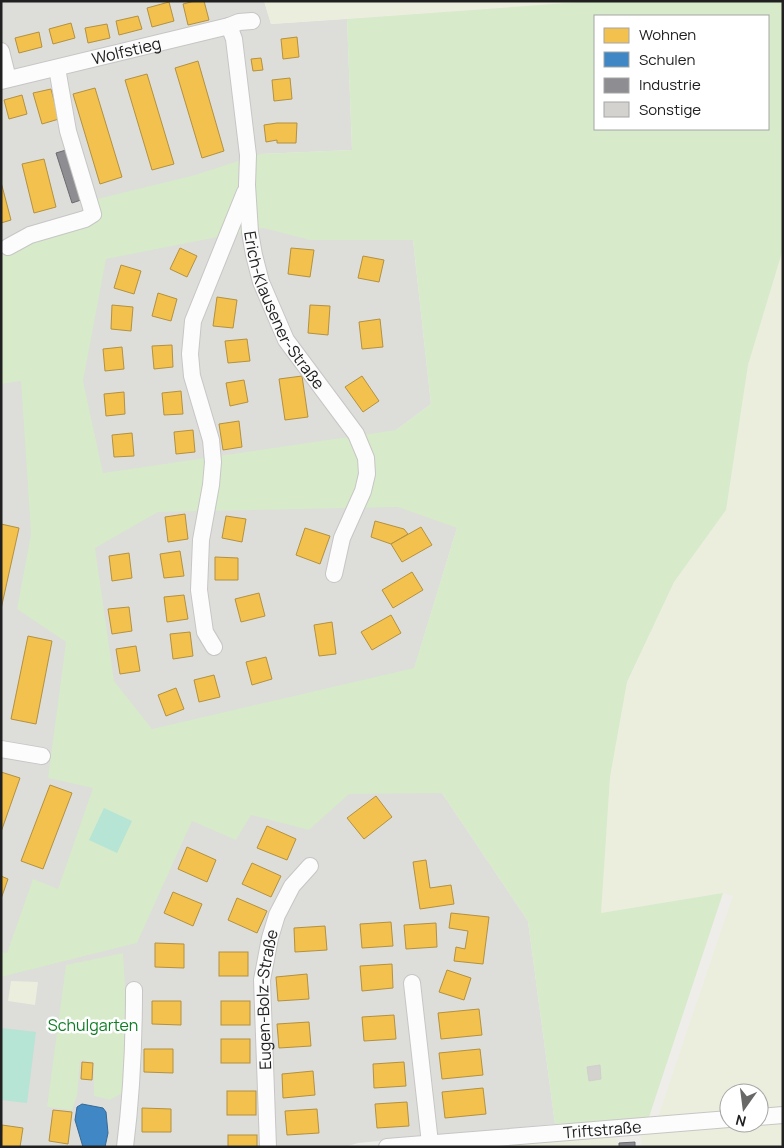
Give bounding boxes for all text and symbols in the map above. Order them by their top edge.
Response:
legend [594,15,769,130]
text: Wohnen [639,24,696,45]
street label: Wolfstieg [90,32,163,70]
text: Schulen [639,49,695,70]
text: Industrie [639,74,701,95]
text: Sonstige [639,99,701,120]
street label: Erich-Klausener-Straße [239,229,330,394]
street label: Eugen-Bolz-Straße [251,926,283,1070]
park label: Schulgarten [48,1014,138,1036]
north arrow [719,1083,769,1133]
text: N [734,1111,748,1132]
street label: Triftstraße [562,1115,642,1144]

